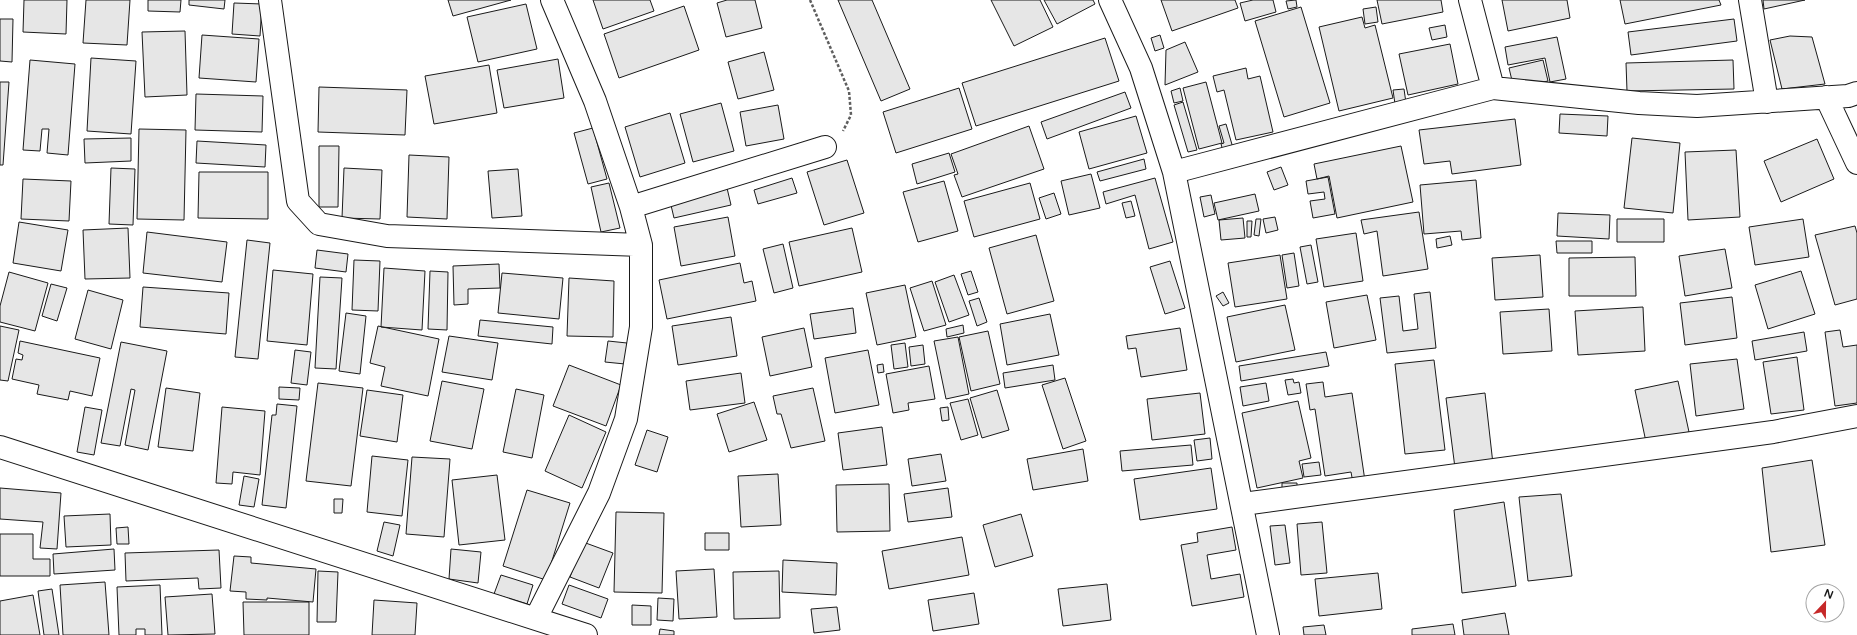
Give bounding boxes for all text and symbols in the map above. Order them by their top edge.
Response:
north arrow [1805,583,1845,623]
text: N [1822,587,1835,602]

